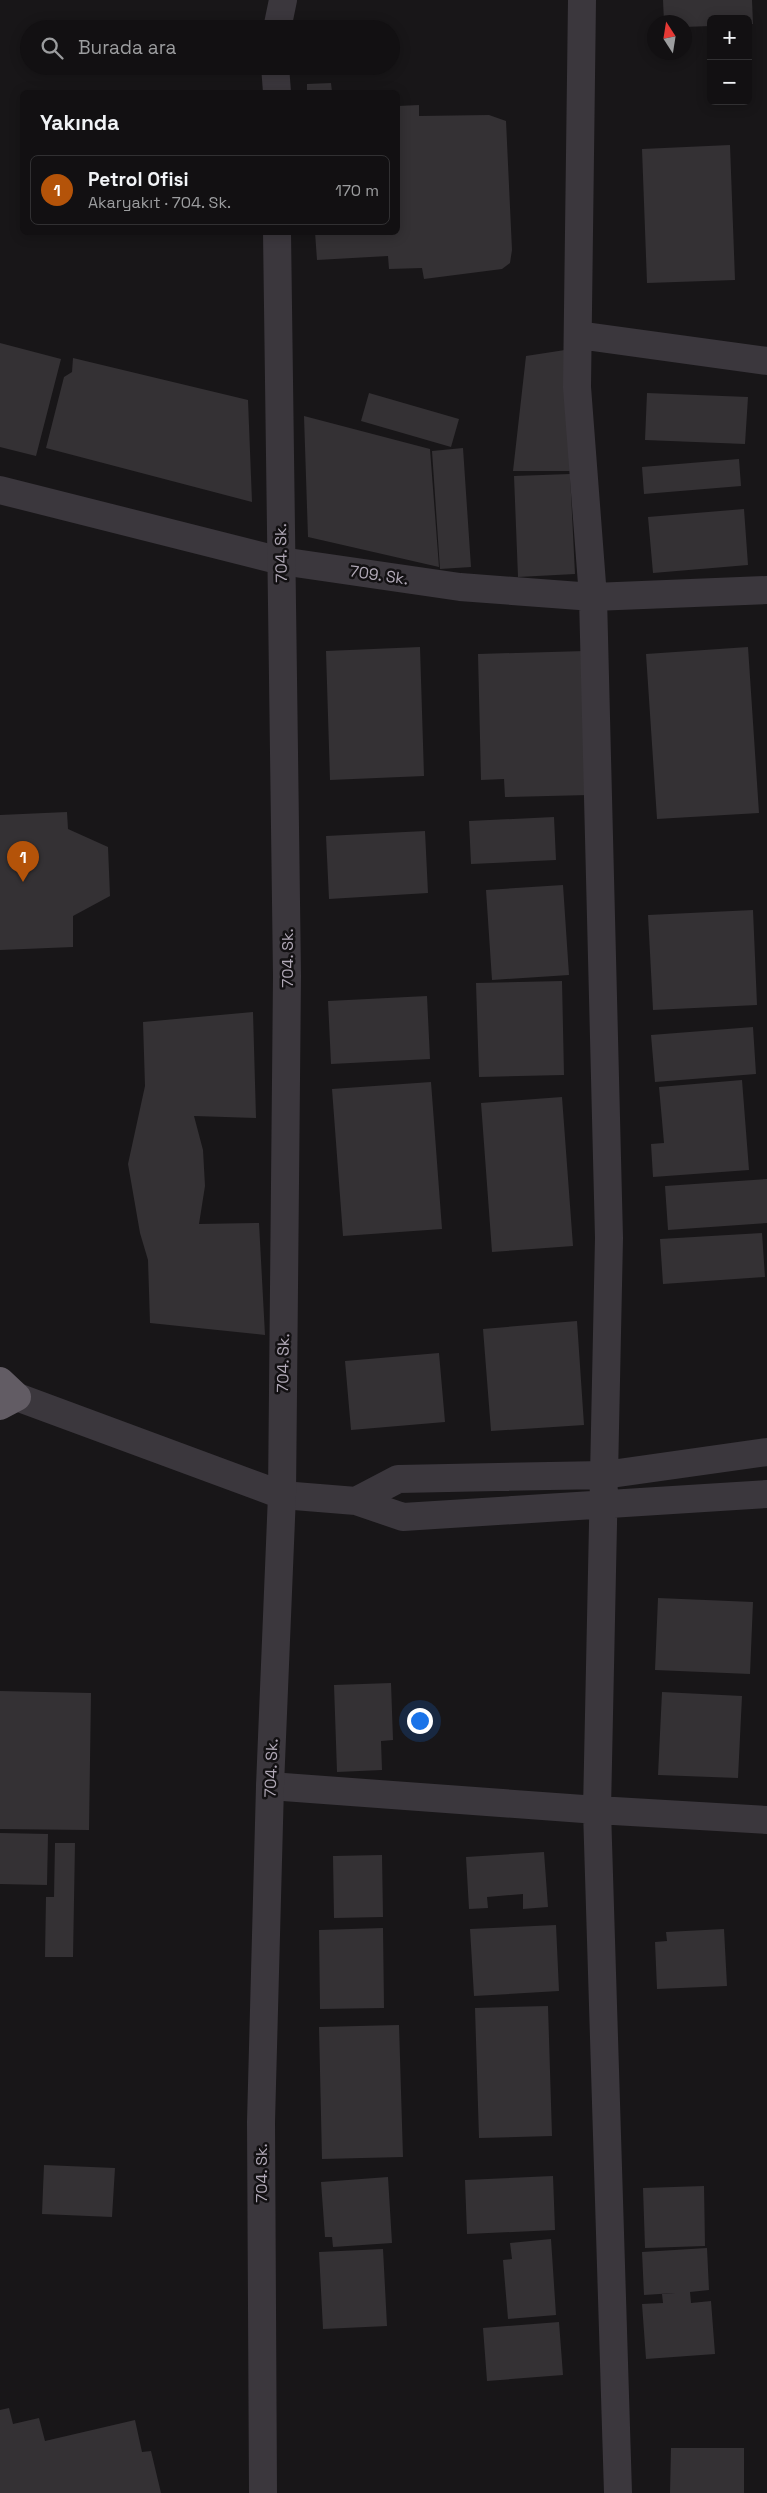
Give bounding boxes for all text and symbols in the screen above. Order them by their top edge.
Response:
north arrow [647,15,692,60]
map controls [707,15,752,105]
button: + [707,15,752,60]
search box [20,20,400,75]
icon: search [38,34,66,62]
text: Burada ara [78,35,176,60]
button: − [707,60,752,105]
text: Yakında [40,109,119,136]
text: Petrol Ofisi [88,167,188,192]
text: 1 [53,180,61,201]
text: 170 m [335,180,379,201]
text: Akaryakıt · 704. Sk. [88,192,231,213]
street label: 704. Sk. [270,523,292,583]
street label: 709. Sk. [348,561,410,589]
pin: 1 [7,841,39,882]
street label: 704. Sk. [277,928,298,988]
street label: 704. Sk. [272,1333,294,1393]
your location [407,1708,433,1734]
street label: 704. Sk. [259,1738,283,1798]
street label: 704. Sk. [251,2143,272,2203]

